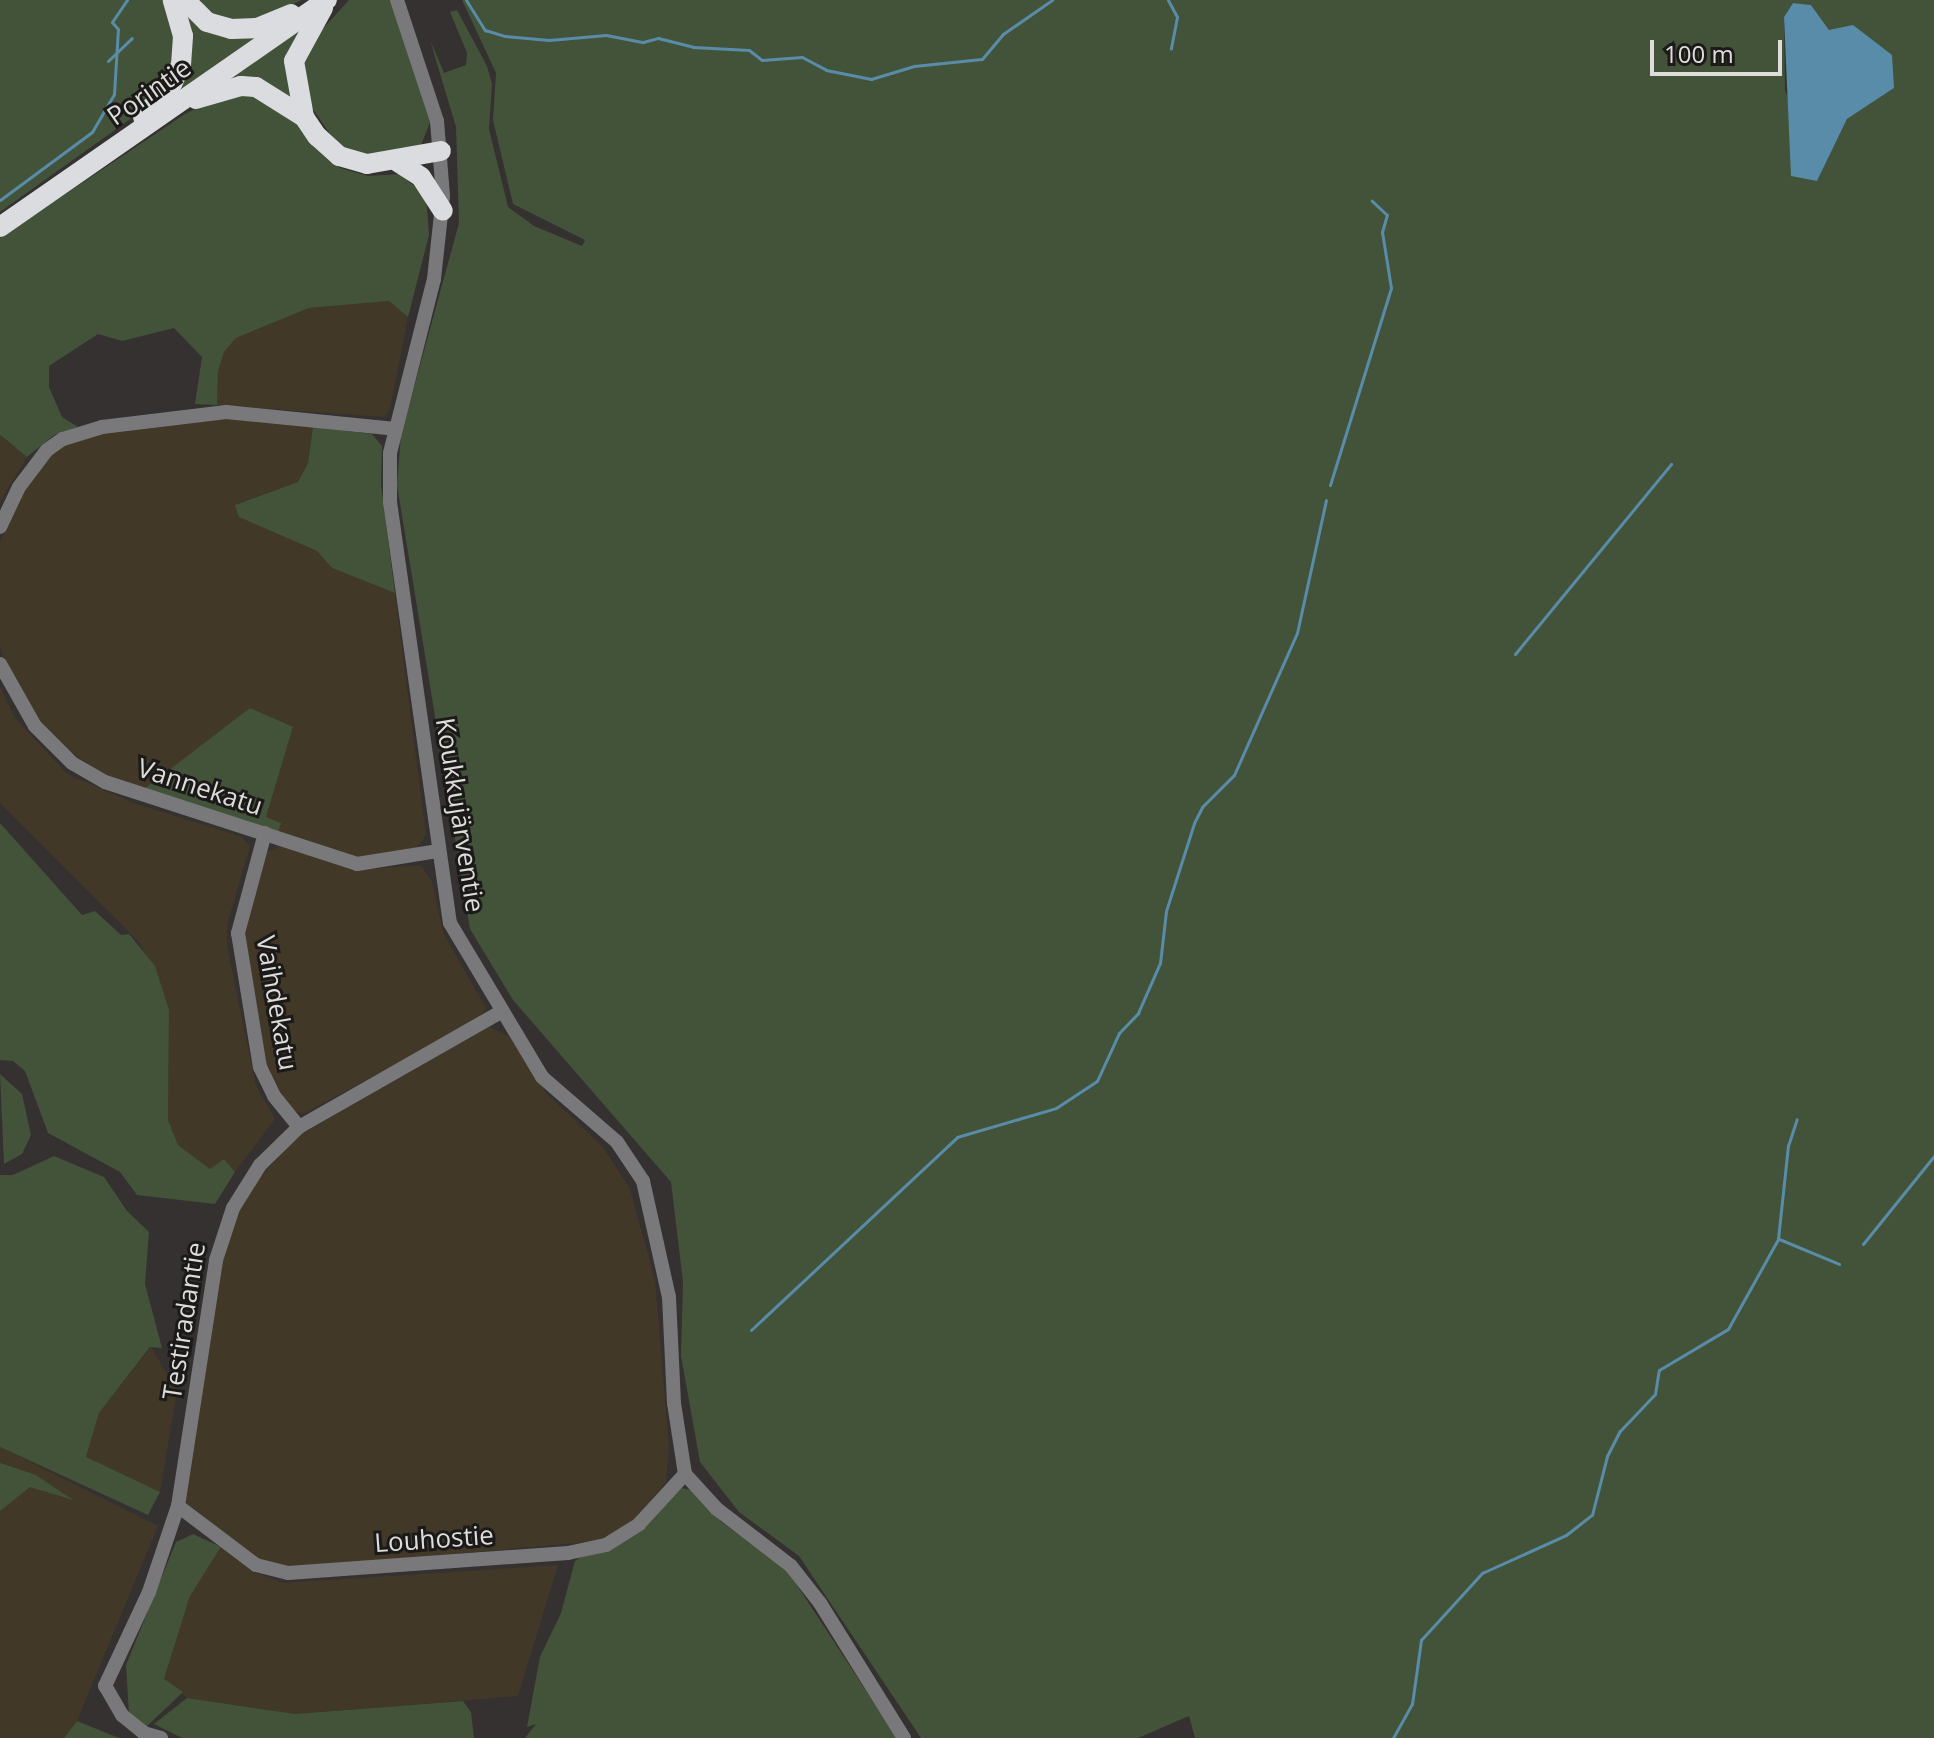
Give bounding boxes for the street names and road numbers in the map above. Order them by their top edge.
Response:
street label: Porintie [101,52,197,132]
street label: Koukkujärventie [429,716,491,914]
street label: Vannekatu [133,752,267,822]
street label: Vaihdekatu [250,933,304,1073]
street label: Testiradantie [156,1240,212,1402]
street label: Louhostie [373,1519,495,1559]

